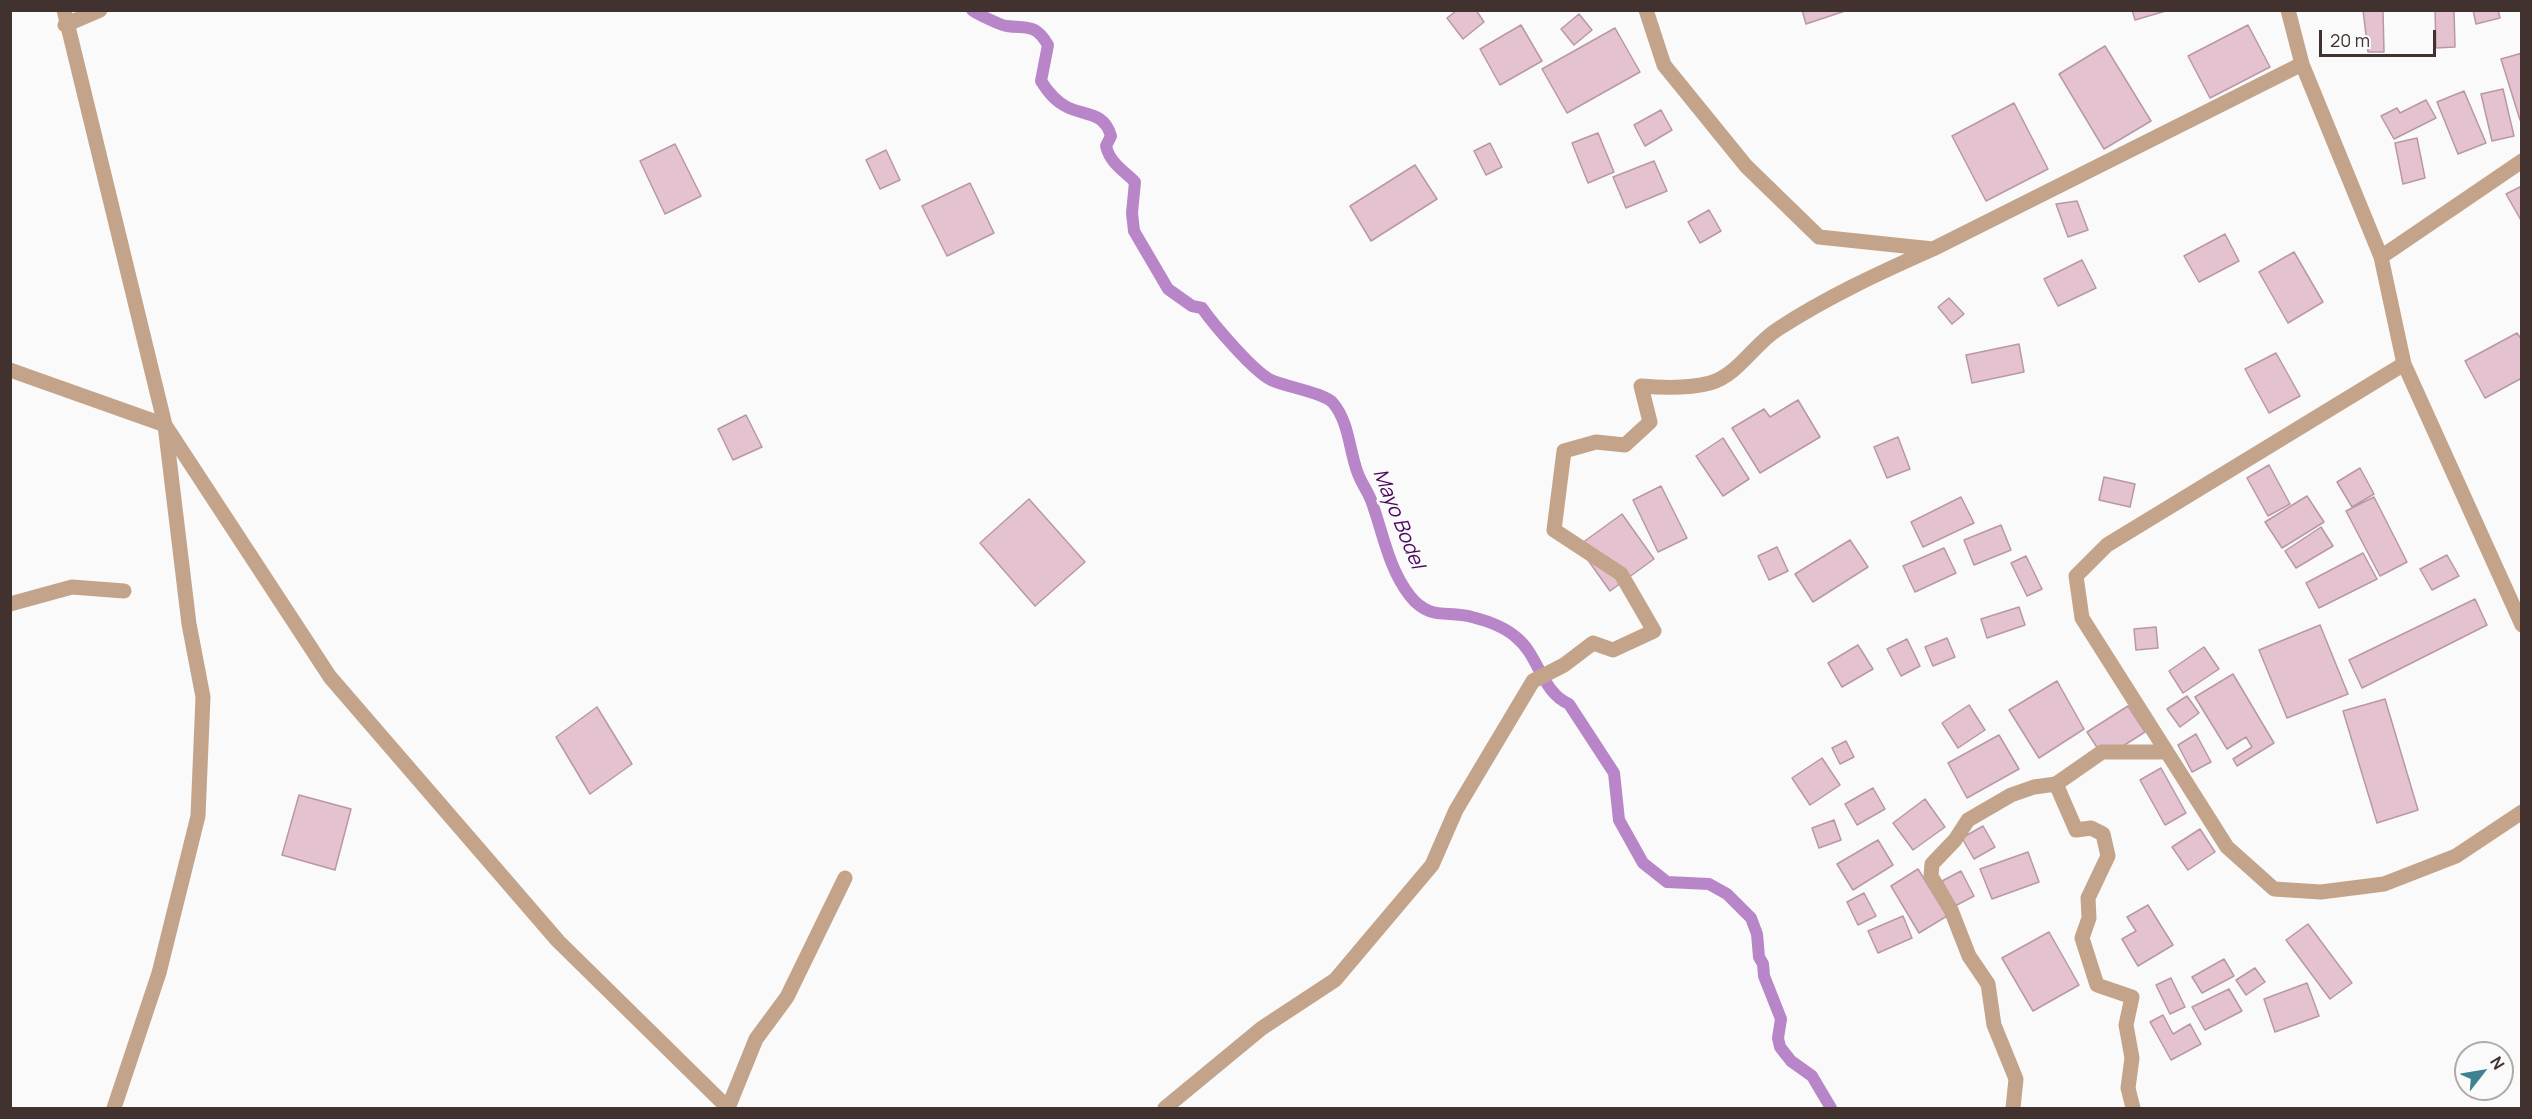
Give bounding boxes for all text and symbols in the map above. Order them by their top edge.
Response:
scale bar [2322,18,2439,56]
text: 20 m [2330,28,2370,52]
water label: Mayo Bodel [1367,466,1429,572]
north arrow [2454,1041,2514,1101]
text: N [2485,1052,2510,1073]

